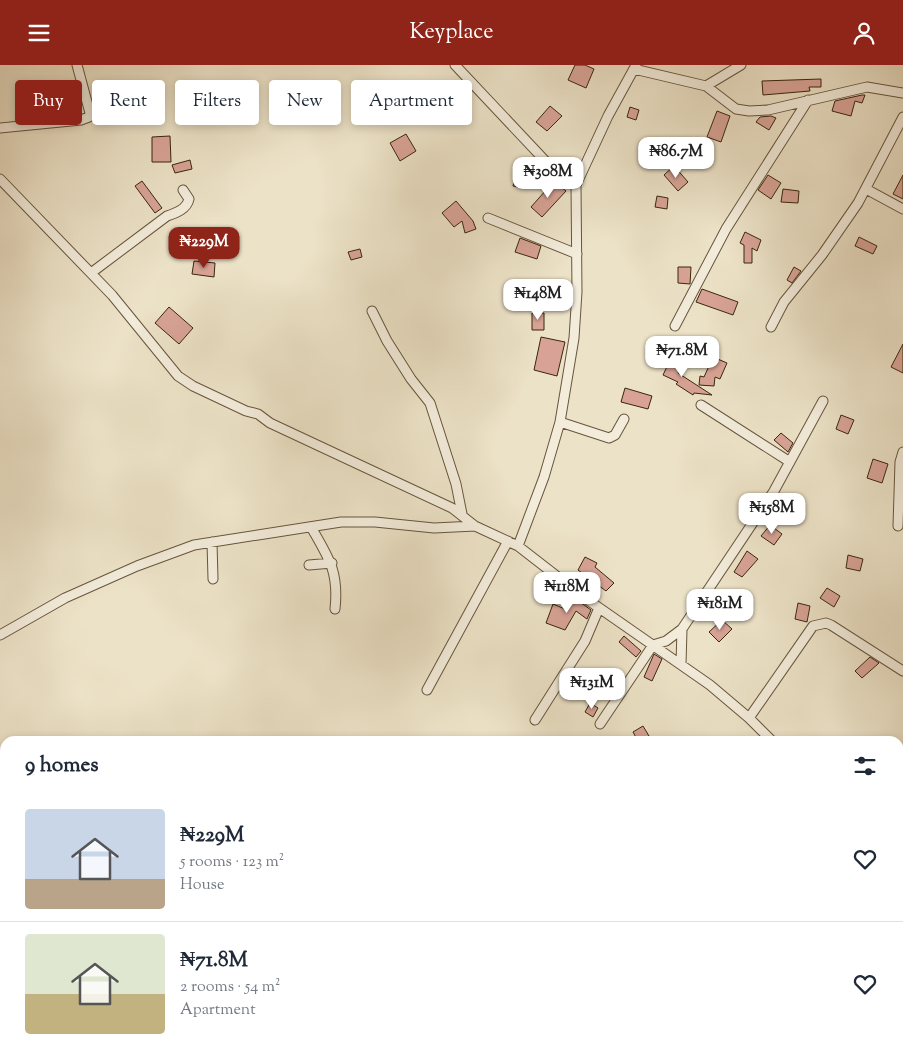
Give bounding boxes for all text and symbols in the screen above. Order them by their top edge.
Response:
text: Keyplace [409,17,494,49]
icon: menu [25,19,53,47]
icon: person [850,19,878,47]
chip: Buy [15,80,82,125]
chip: Rent [92,80,165,125]
chip: Filters [175,80,259,125]
chip: New [269,80,341,125]
chip: Apartment [351,80,472,125]
pin: ₦86.7M [635,137,717,179]
text: ₦86.7M [649,141,703,164]
pin: ₦308M [513,157,583,199]
text: ₦308M [524,161,572,184]
pin: ₦229M [169,227,239,269]
text: ₦229M [179,231,229,254]
pin: ₦148M [503,279,573,321]
text: ₦148M [514,283,562,306]
pin: ₦71.8M [641,335,723,378]
text: ₦71.8M [656,340,708,363]
pin: ₦158M [737,493,807,535]
text: ₦158M [749,497,795,520]
pin: ₦118M [532,571,602,614]
text: ₦118M [545,576,589,599]
pin: ₦181M [685,589,755,631]
text: ₦181M [697,593,743,616]
pin: ₦131M [557,667,627,710]
text: ₦131M [570,672,614,695]
text: 9 homes [25,751,98,781]
icon: filters [851,752,879,780]
text: ₦229M [180,821,244,851]
icon: home [65,829,125,889]
icon: heart [851,845,879,873]
text: 5 rooms · 123 m² [180,851,284,874]
text: House [180,874,224,897]
text: ₦71.8M [180,946,248,976]
icon: home [65,954,125,1014]
icon: heart [851,970,879,998]
text: 2 rooms · 54 m² [180,976,280,999]
text: Apartment [180,999,256,1022]

